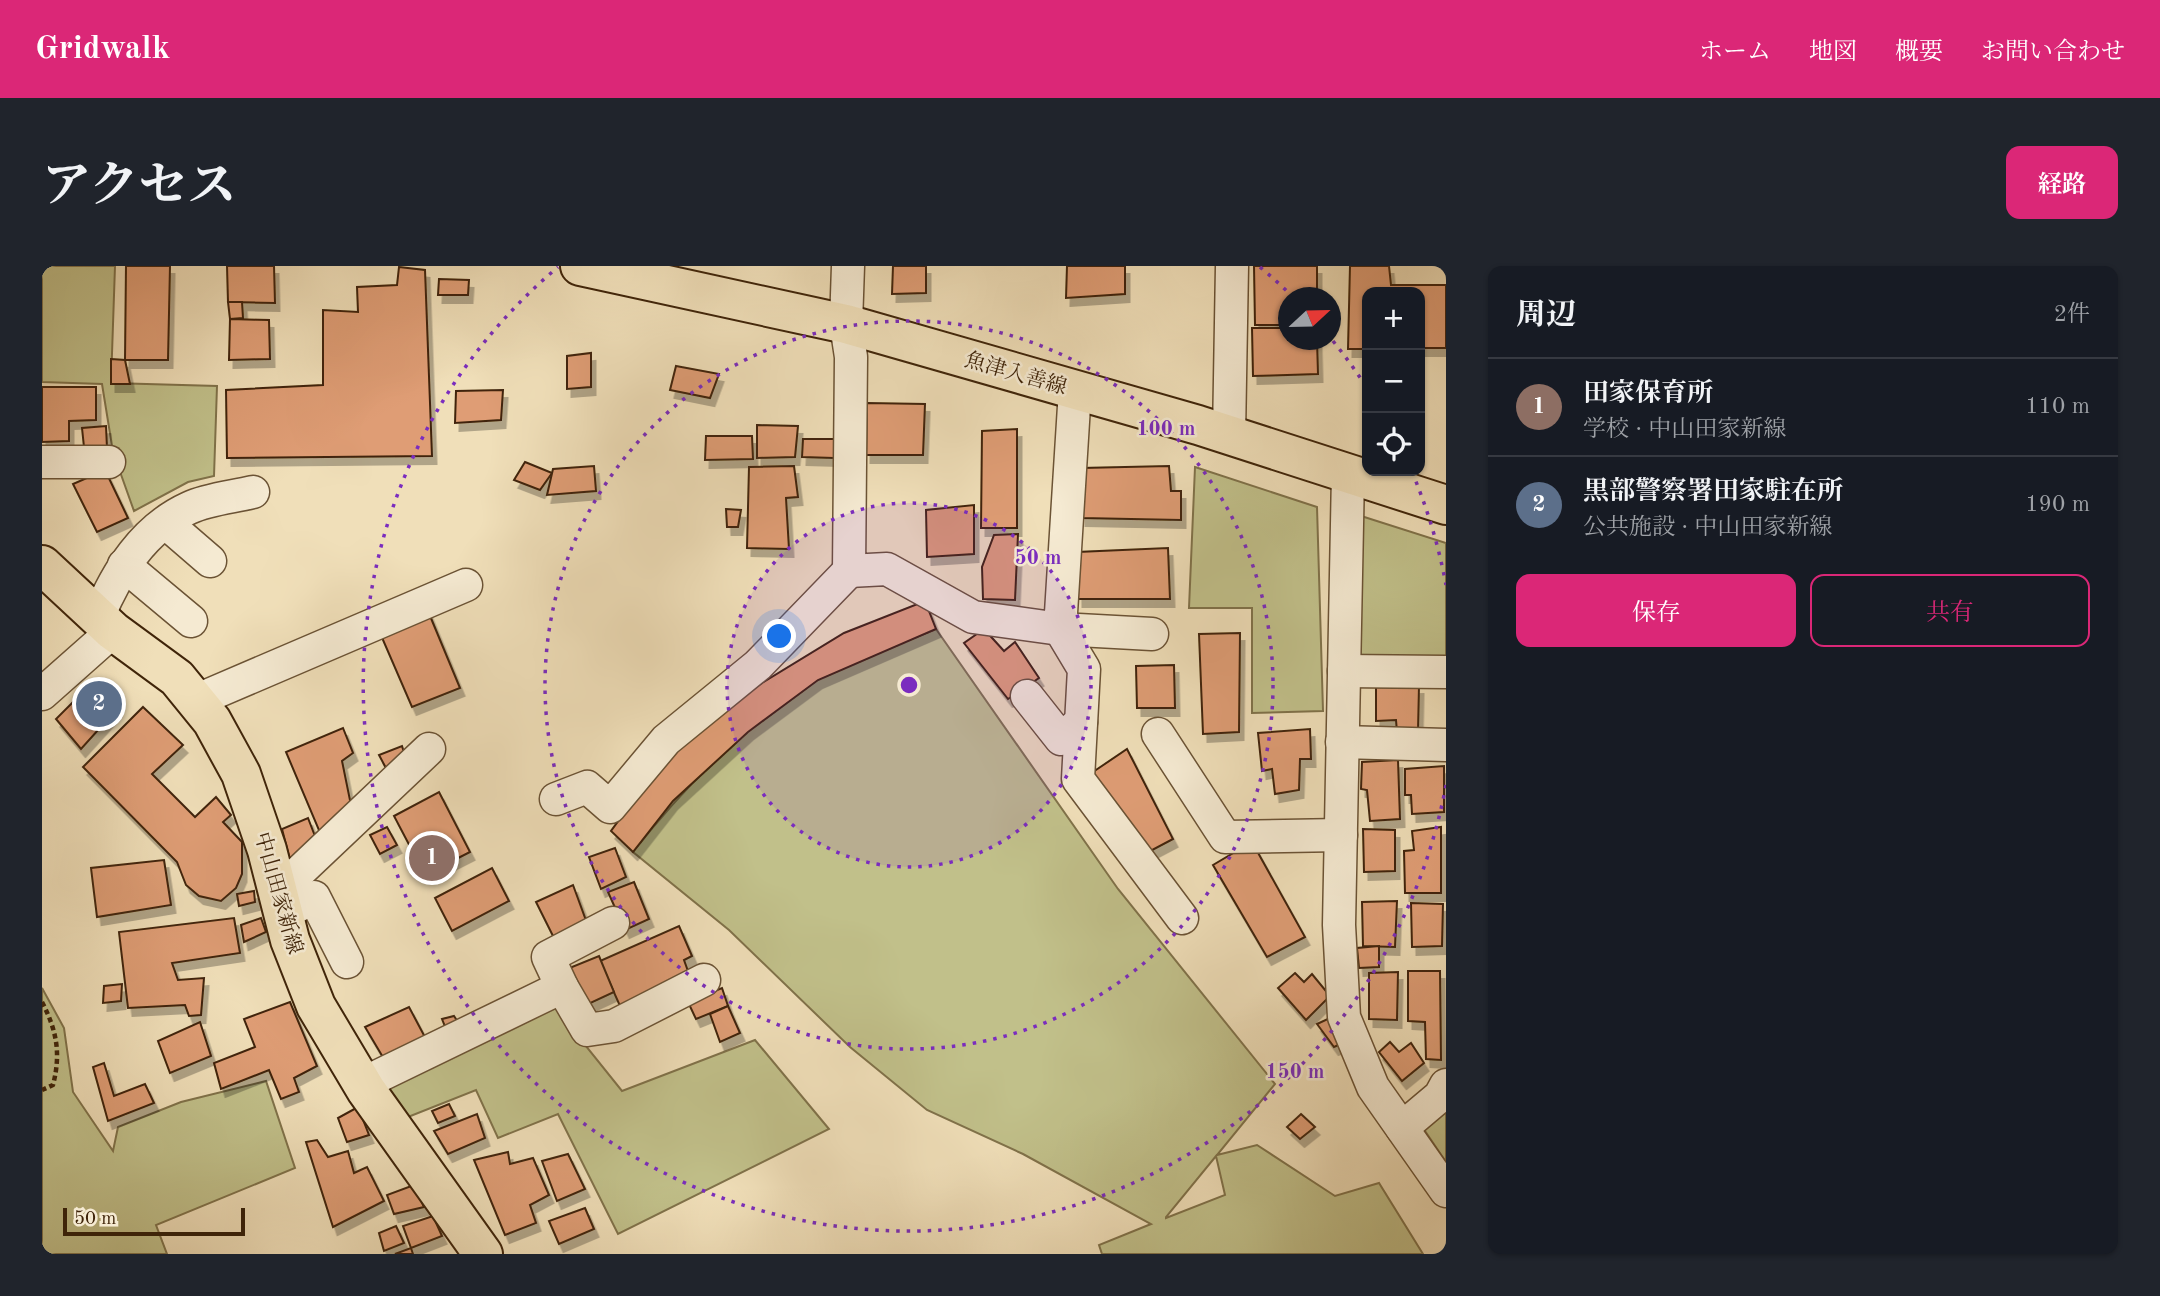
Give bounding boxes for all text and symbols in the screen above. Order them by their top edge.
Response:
text: Gridwalk [35,33,170,66]
text: ホーム [1699,41,1771,65]
text: 地図 [1809,41,1857,65]
text: 概要 [1895,41,1943,65]
text: お問い合わせ [1981,41,2125,65]
button: 経路 [2006,146,2118,219]
text: アクセス [42,164,237,213]
north arrow [1278,287,1341,350]
map controls [1362,287,1425,476]
button: + [1362,287,1425,350]
text: 周辺 [1516,301,1576,331]
text: 2件 [2054,303,2090,326]
street label: 魚津入善線 [962,348,1069,399]
button: − [1362,350,1425,413]
text: 田家保育所 [1583,381,1713,407]
text: 1 [1532,395,1546,418]
text: 110 m [2025,395,2090,418]
button: locate [1362,413,1425,476]
text: 学校 · 中山田家新線 [1583,418,1786,441]
text: 100 m [1136,419,1196,440]
text: 黒部警察署田家駐在所 [1583,479,1843,505]
text: 2 [1532,493,1546,516]
text: 190 m [2025,493,2090,516]
text: 公共施設 · 中山田家新線 [1583,516,1832,539]
text: 50 m [1014,548,1062,569]
button: 保存 [1516,574,1796,647]
button: 共有 [1810,574,2090,647]
your location [762,619,796,653]
centre of rings [897,673,921,697]
pin: 2 [76,678,122,730]
street label: 中山田家新線 [250,829,307,957]
pin: 1 [409,832,455,884]
text: 150 m [1265,1062,1325,1083]
scale bar [63,1205,245,1237]
text: 50 m [74,1210,116,1229]

